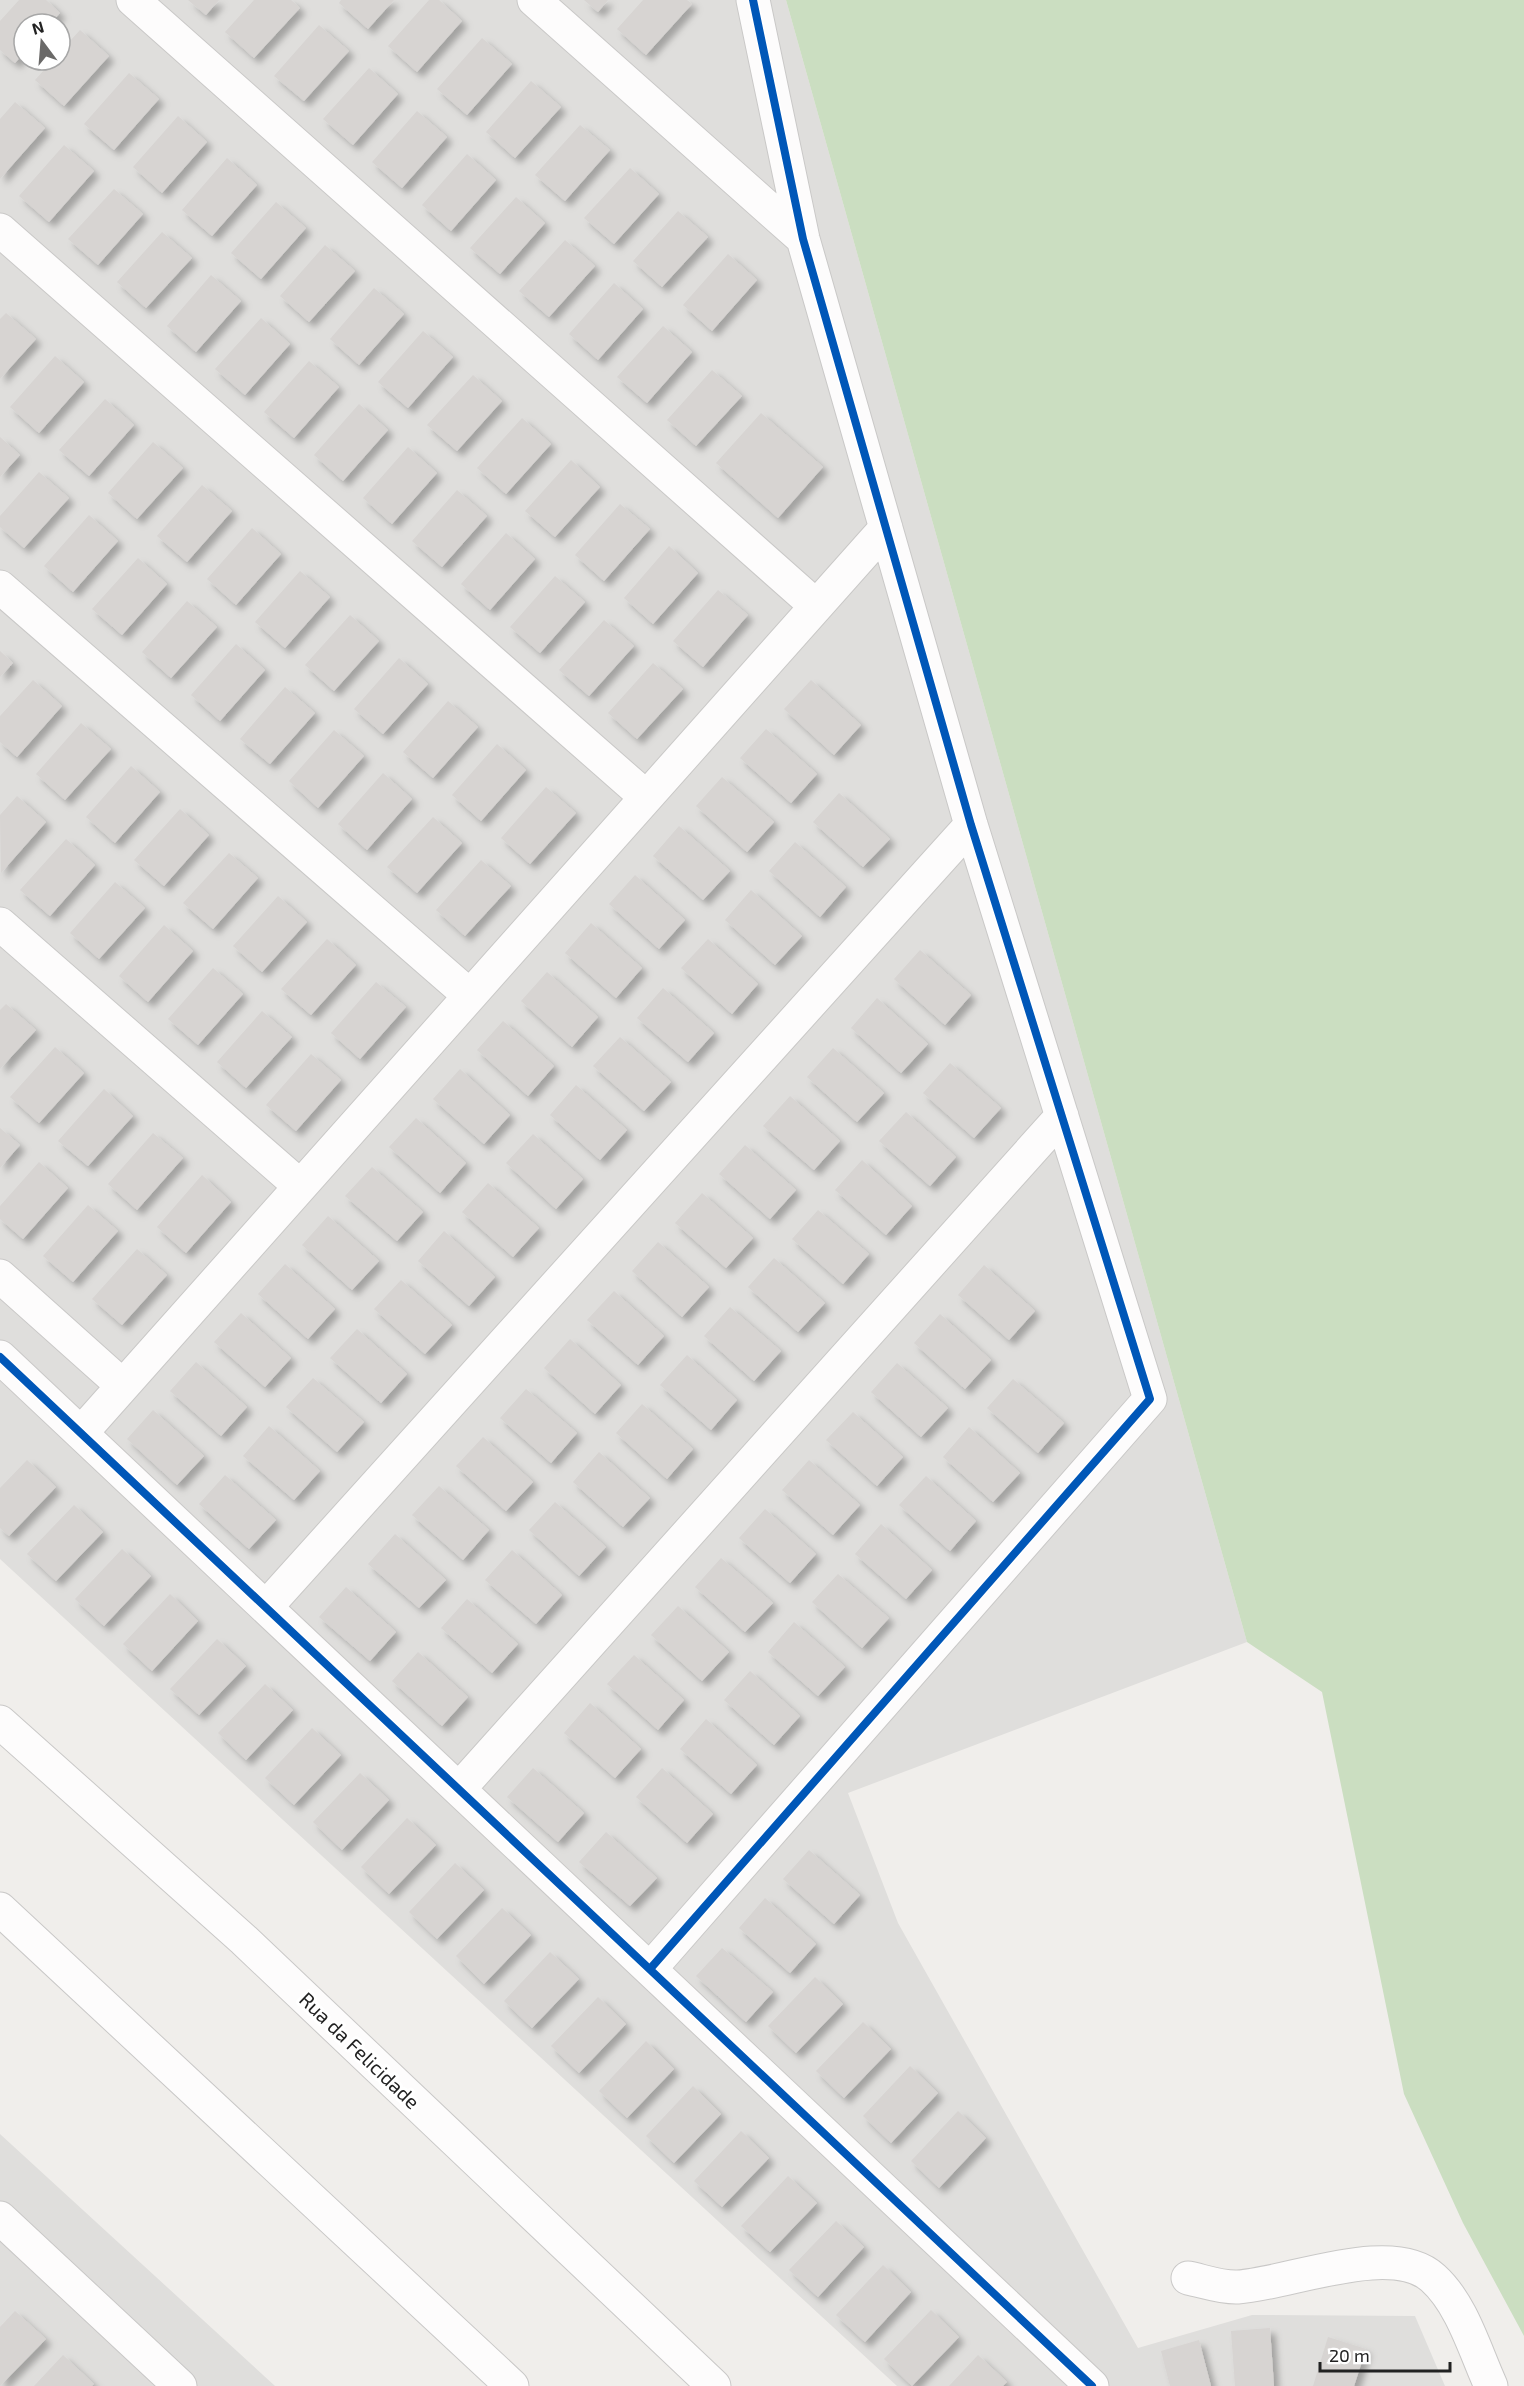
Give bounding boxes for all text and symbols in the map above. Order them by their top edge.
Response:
north arrow [12,12,72,72]
text: N [30,16,46,38]
street label: Rua da Felicidade [295,1987,425,2113]
scale bar [1320,2335,1450,2373]
text: 20 m [1329,2344,1370,2366]

